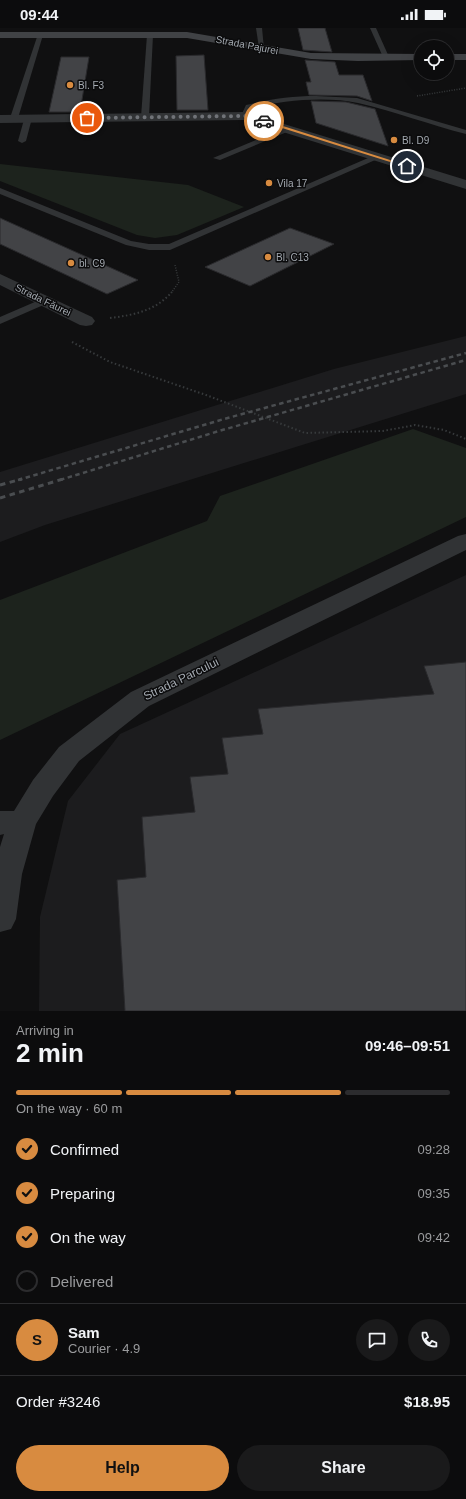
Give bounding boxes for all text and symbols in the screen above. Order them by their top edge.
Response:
text: 09:44 [20,6,58,23]
street label: Strada Pajurei [215,34,279,56]
map controls [414,40,454,80]
button: locate [414,40,454,80]
marker: Bl. F3 [65,80,75,90]
place label: Bl. F3 [78,80,105,91]
pin [70,101,104,135]
courier [244,101,284,141]
icon: bag [76,107,98,129]
icon: car [253,110,275,132]
marker: Bl. D9 [389,135,399,145]
place label: Bl. D9 [402,135,430,146]
pin [390,149,424,183]
icon: home [396,155,418,177]
marker: Vila 17 [264,178,274,188]
place label: Vila 17 [277,178,308,189]
marker: Bl. C13 [263,252,273,262]
place label: Bl. C13 [276,252,309,263]
marker: bl. C9 [66,258,76,268]
place label: bl. C9 [79,258,106,269]
street label: Strada Făurei [13,282,73,318]
street label: Strada Parcului [141,655,221,703]
text: Arriving in [16,1023,74,1038]
text: 09:46–09:51 [365,1037,450,1054]
text: 2 min [16,1038,84,1068]
text: On the way · 60 m [16,1101,122,1116]
icon: check [16,1138,38,1160]
text: Confirmed [50,1141,119,1158]
text: 09:28 [417,1142,450,1157]
icon: check [16,1182,38,1204]
text: Preparing [50,1185,115,1202]
text: 09:35 [417,1186,450,1201]
icon: check [16,1226,38,1248]
text: On the way [50,1229,126,1246]
text: 09:42 [417,1230,450,1245]
text: Delivered [50,1273,113,1290]
button: chat [356,1319,398,1361]
button: phone [408,1319,450,1361]
text: Sam [68,1324,100,1341]
text: S [32,1331,42,1348]
text: Courier · 4.9 [68,1341,140,1356]
text: Order #3246 [16,1393,100,1410]
text: $18.95 [404,1393,450,1410]
button: Help [16,1445,229,1491]
button: Share [237,1445,450,1491]

